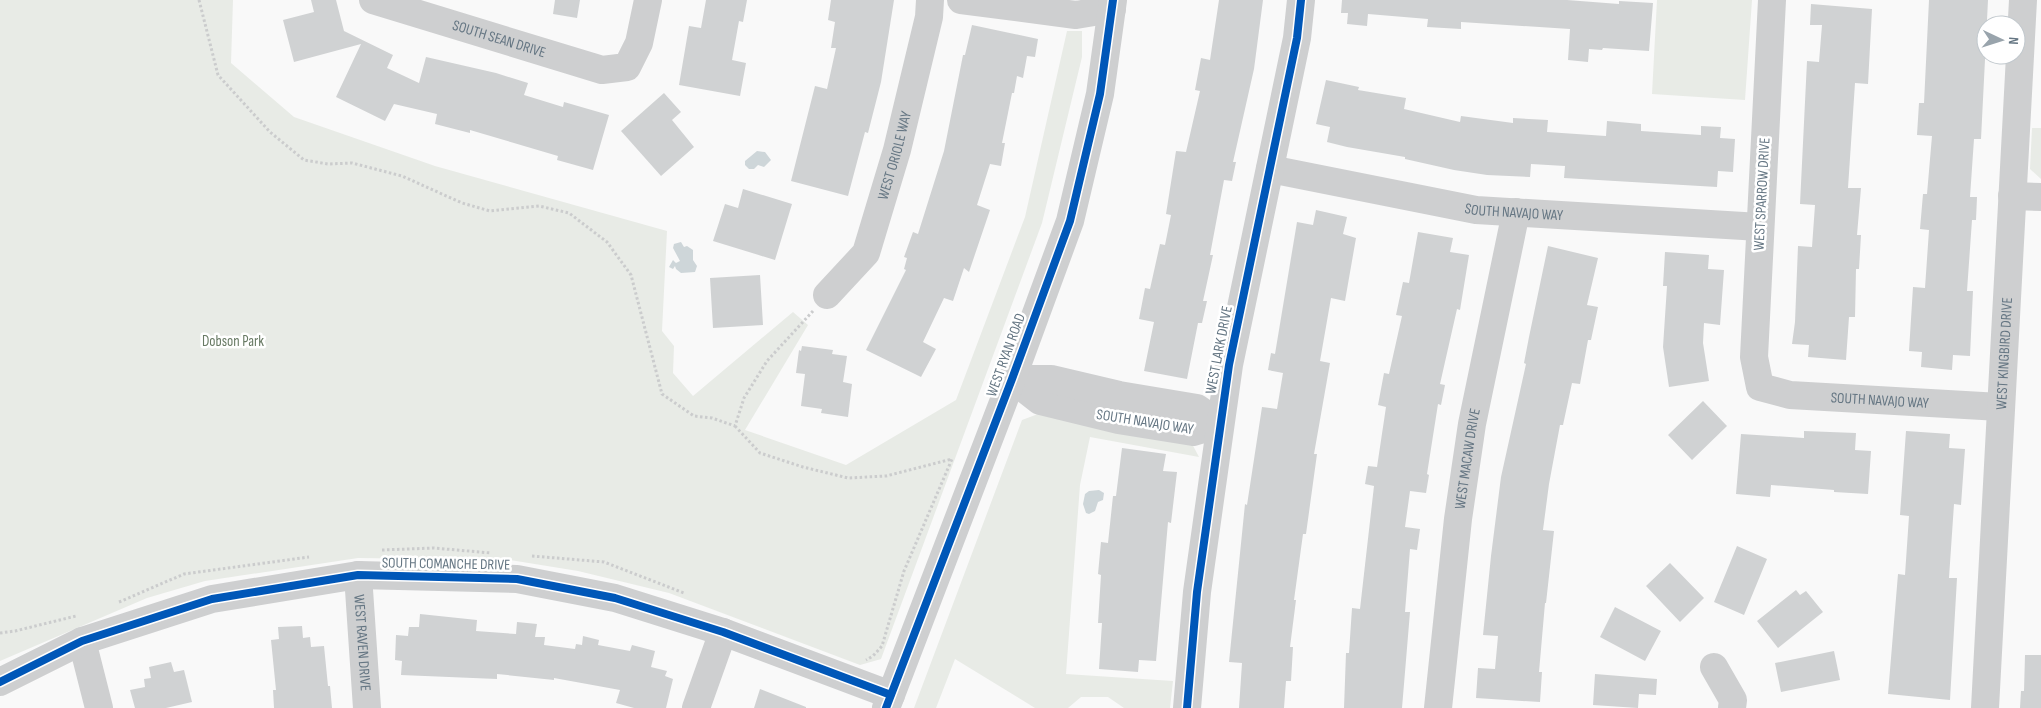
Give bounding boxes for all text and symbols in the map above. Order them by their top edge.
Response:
street label: SOUTH SEAN DRIVE [450,15,548,62]
north arrow [1976,15,2026,65]
text: N [2005,37,2022,45]
street label: WEST ORIOLE WAY [873,108,916,202]
street label: WEST SPARROW DRIVE [1750,137,1774,251]
street label: SOUTH NAVAJO WAY [1463,199,1564,225]
street label: WEST KINGBIRD DRIVE [1992,297,2017,410]
street label: WEST LARK DRIVE [1201,304,1237,396]
street label: WEST RYAN ROAD [982,311,1030,399]
park label: Dobson Park [202,332,264,351]
street label: SOUTH NAVAJO WAY [1830,388,1930,412]
street label: SOUTH NAVAJO WAY [1095,405,1196,439]
street label: WEST MACAW DRIVE [1450,407,1485,510]
street label: SOUTH COMANCHE DRIVE [382,553,510,575]
street label: WEST RAVEN DRIVE [350,594,375,692]

